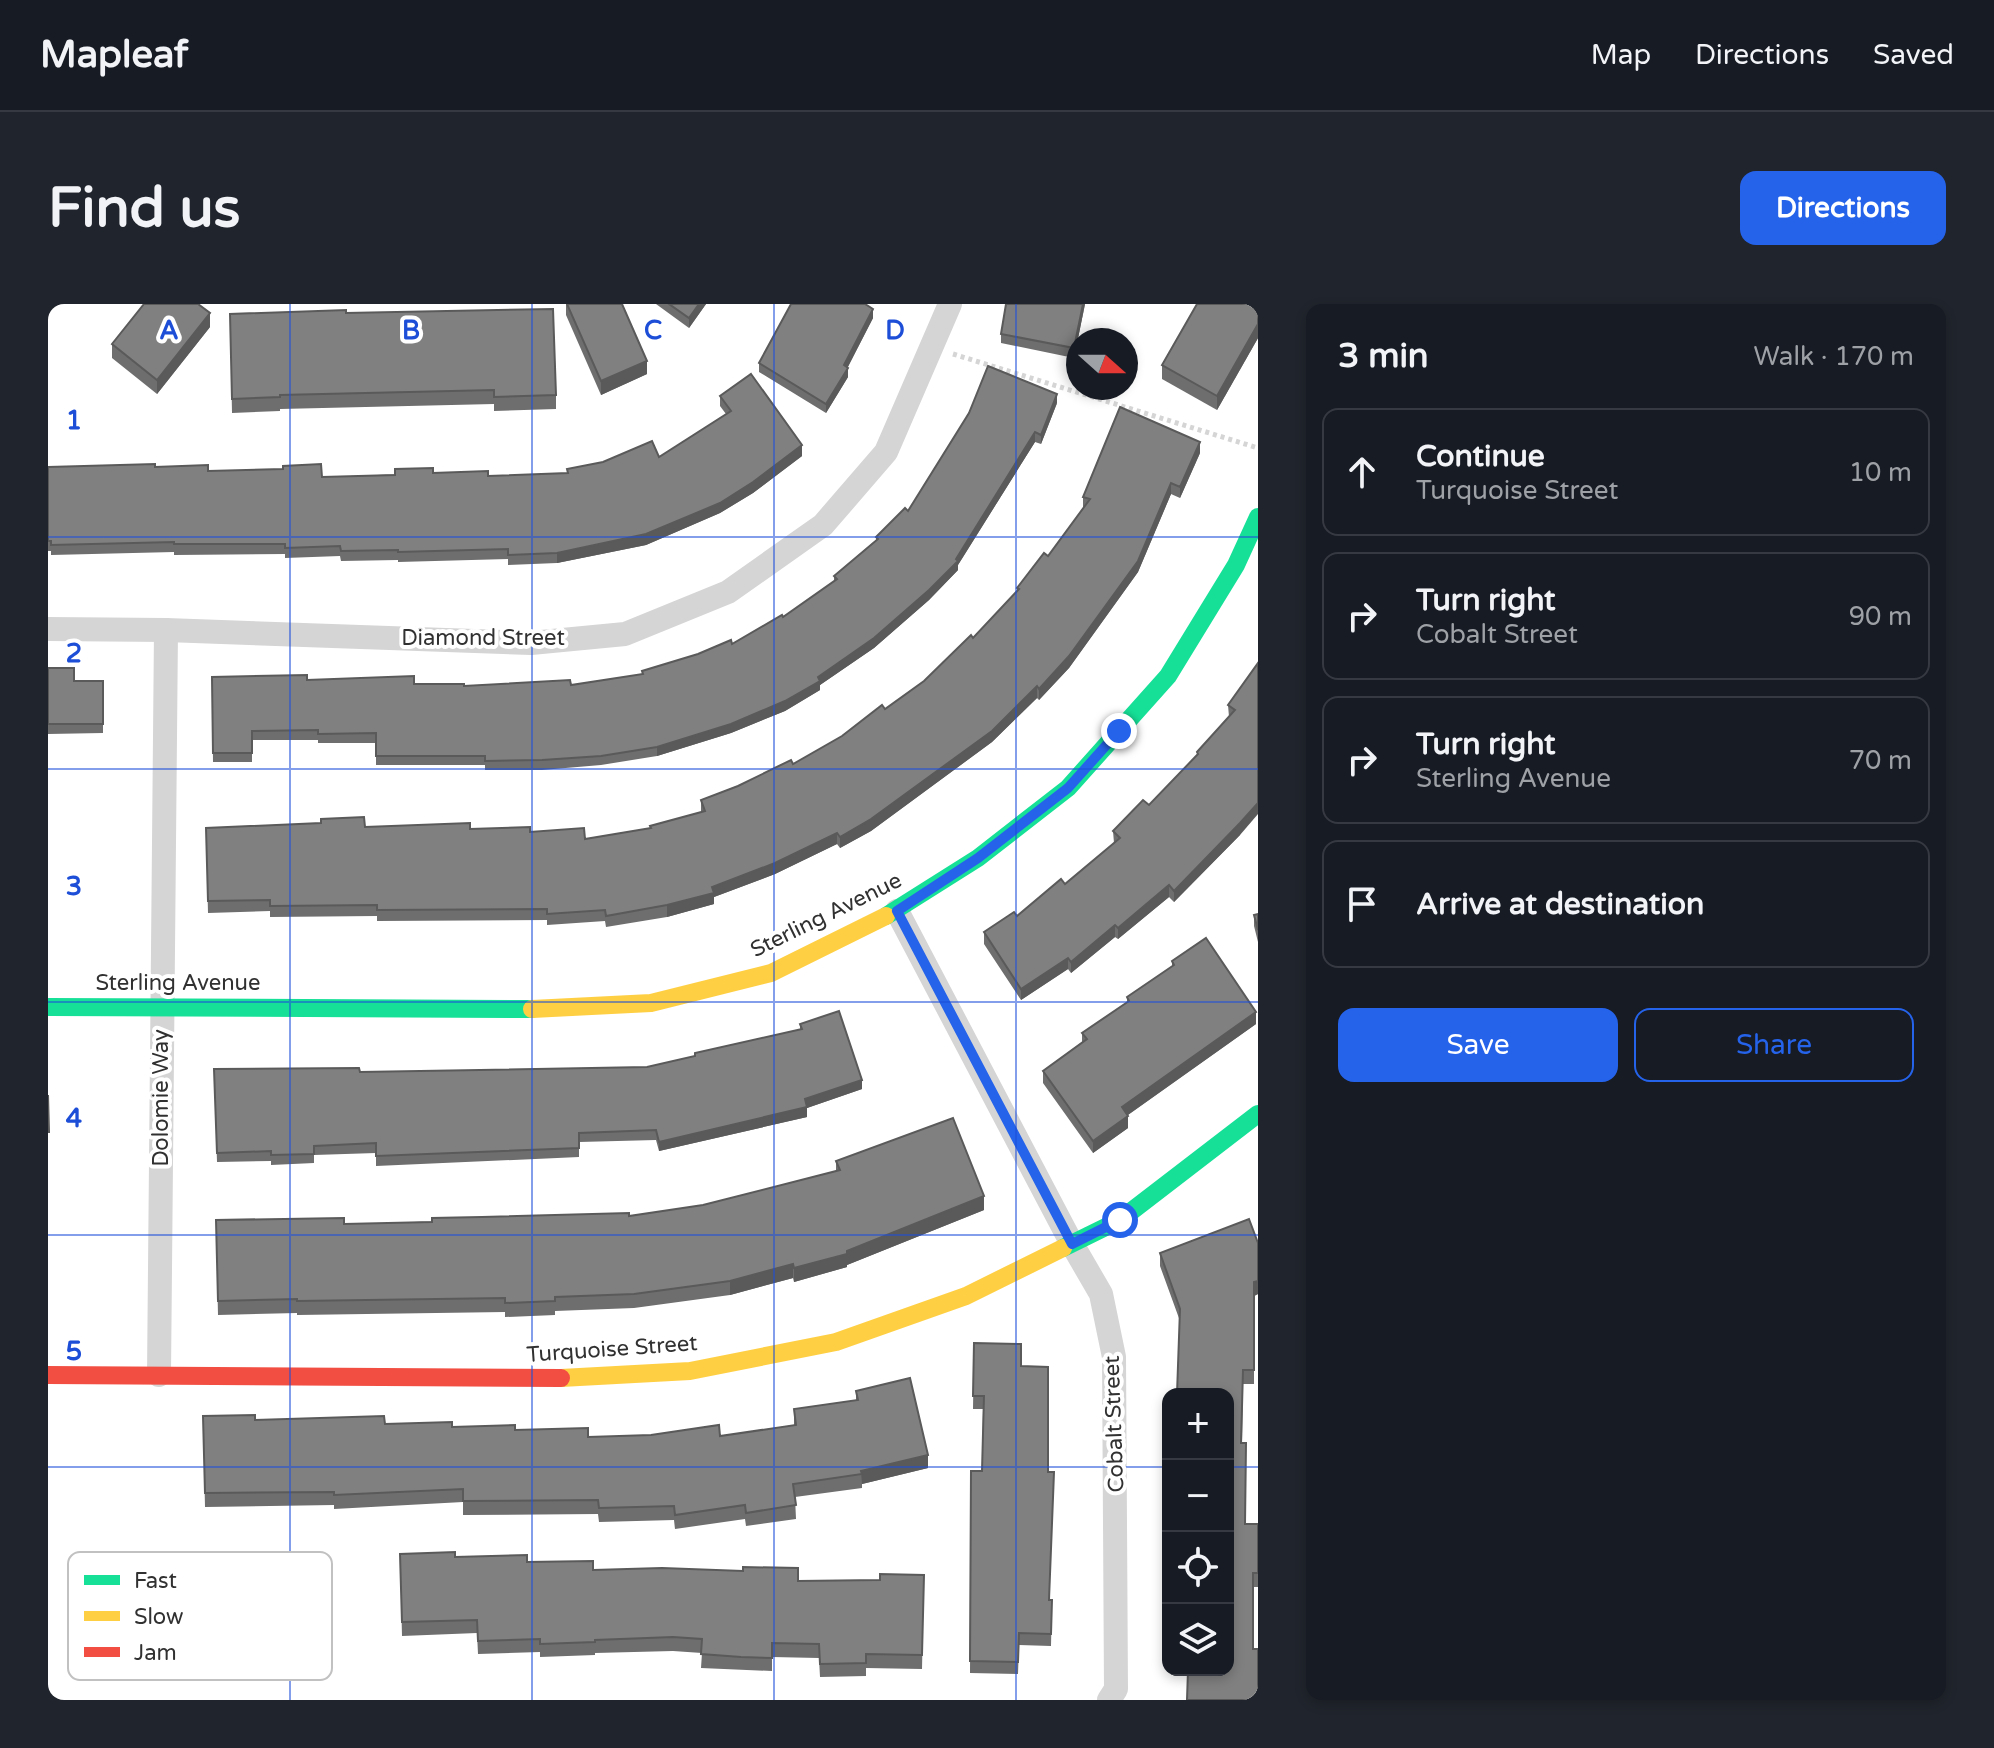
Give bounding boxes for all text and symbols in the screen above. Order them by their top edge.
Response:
text: Mapleaf [40,32,188,78]
text: Map [1591,38,1651,72]
text: Directions [1695,38,1829,72]
text: Saved [1873,38,1954,72]
button: Directions [1740,171,1946,245]
text: Find us [48,175,240,242]
text: A [159,315,179,346]
text: B [402,315,420,346]
text: C [644,315,662,346]
text: D [885,315,905,346]
north arrow [1066,328,1138,400]
text: 3 min [1338,336,1429,377]
text: Walk · 170 m [1754,341,1914,372]
text: 1 [66,405,82,436]
text: Continue [1416,438,1545,475]
icon: ahead [1340,450,1384,494]
text: 10 m [1849,457,1912,488]
text: Turquoise Street [1416,475,1618,506]
text: Turn right [1416,582,1556,619]
icon: right [1340,594,1384,638]
text: 90 m [1849,601,1912,632]
text: Cobalt Street [1416,619,1578,650]
street label: Diamond Street [401,625,565,651]
text: 2 [66,638,82,669]
route end [1101,713,1137,749]
text: Turn right [1416,726,1556,763]
icon: right [1340,738,1384,782]
text: 70 m [1849,745,1912,776]
text: Sterling Avenue [1416,763,1611,794]
street label: Sterling Avenue [746,867,906,963]
text: 3 [66,871,82,902]
icon: arrive [1340,882,1384,926]
text: Arrive at destination [1416,886,1704,923]
street label: Sterling Avenue [96,970,260,996]
button: Save [1338,1008,1618,1082]
button: Share [1634,1008,1914,1082]
street label: Dolomie Way [148,1029,174,1167]
text: 4 [66,1103,82,1134]
route start [1102,1202,1138,1238]
street label: Turquoise Street [526,1330,698,1368]
text: 5 [66,1336,82,1367]
street label: Cobalt Street [1099,1355,1129,1493]
map controls [1162,1388,1234,1676]
button: + [1162,1388,1234,1460]
button: − [1162,1460,1234,1532]
button: locate [1162,1532,1234,1604]
legend [68,1552,332,1680]
text: Fast [134,1568,177,1594]
text: Slow [134,1604,184,1630]
button: layers [1162,1604,1234,1676]
text: Jam [134,1640,177,1666]

